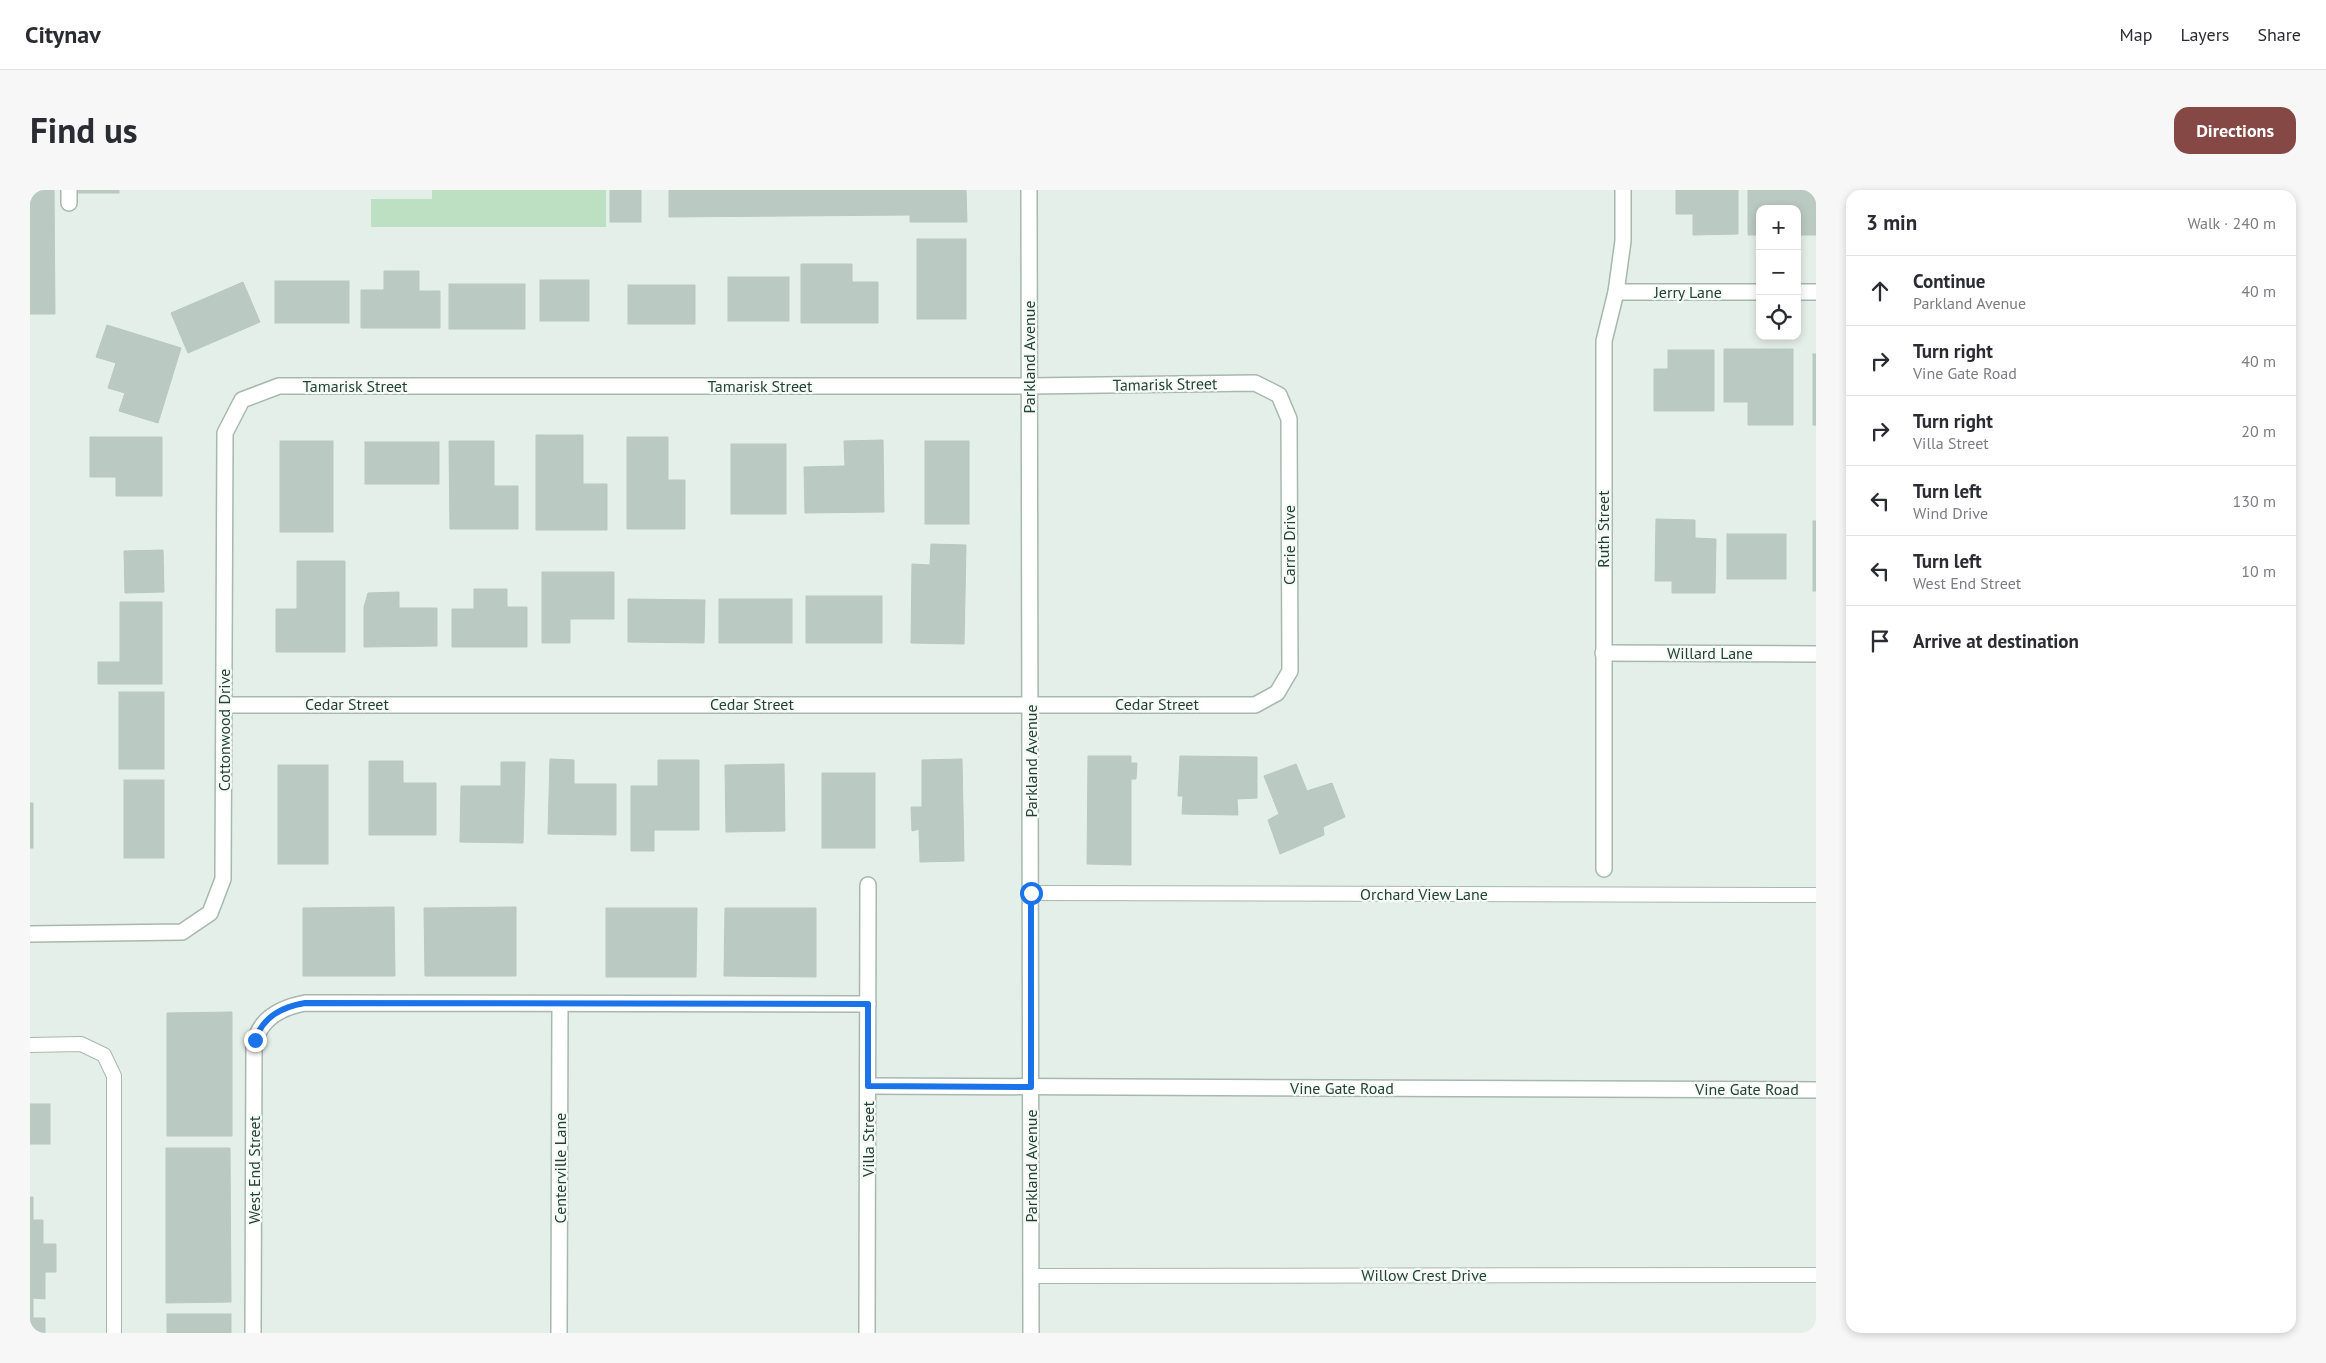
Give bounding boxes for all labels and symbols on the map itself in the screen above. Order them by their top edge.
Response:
street label: Jerry Lane [1653,282,1722,302]
street label: Parkland Avenue [1019,300,1039,414]
street label: Tamarisk Street [1112,373,1218,395]
street label: Tamarisk Street [303,376,408,396]
street label: Tamarisk Street [708,376,813,396]
street label: Ruth Street [1593,490,1613,568]
street label: Carrie Drive [1279,505,1299,585]
street label: Willard Lane [1667,643,1753,663]
street label: Cottonwood Drive [214,669,234,791]
street label: Cedar Street [305,694,389,714]
street label: Cedar Street [710,694,794,714]
street label: Cedar Street [1115,694,1199,714]
street label: Parkland Avenue [1021,704,1041,818]
route start [1020,882,1043,905]
street label: Orchard View Lane [1360,884,1488,904]
route end [244,1029,267,1052]
street label: Vine Gate Road [1289,1078,1394,1098]
street label: Vine Gate Road [1694,1079,1799,1099]
street label: Villa Street [858,1101,878,1178]
street label: Parkland Avenue [1021,1109,1041,1223]
street label: Centerville Lane [550,1113,570,1223]
street label: West End Street [244,1115,264,1224]
street label: Willow Crest Drive [1361,1265,1487,1285]

